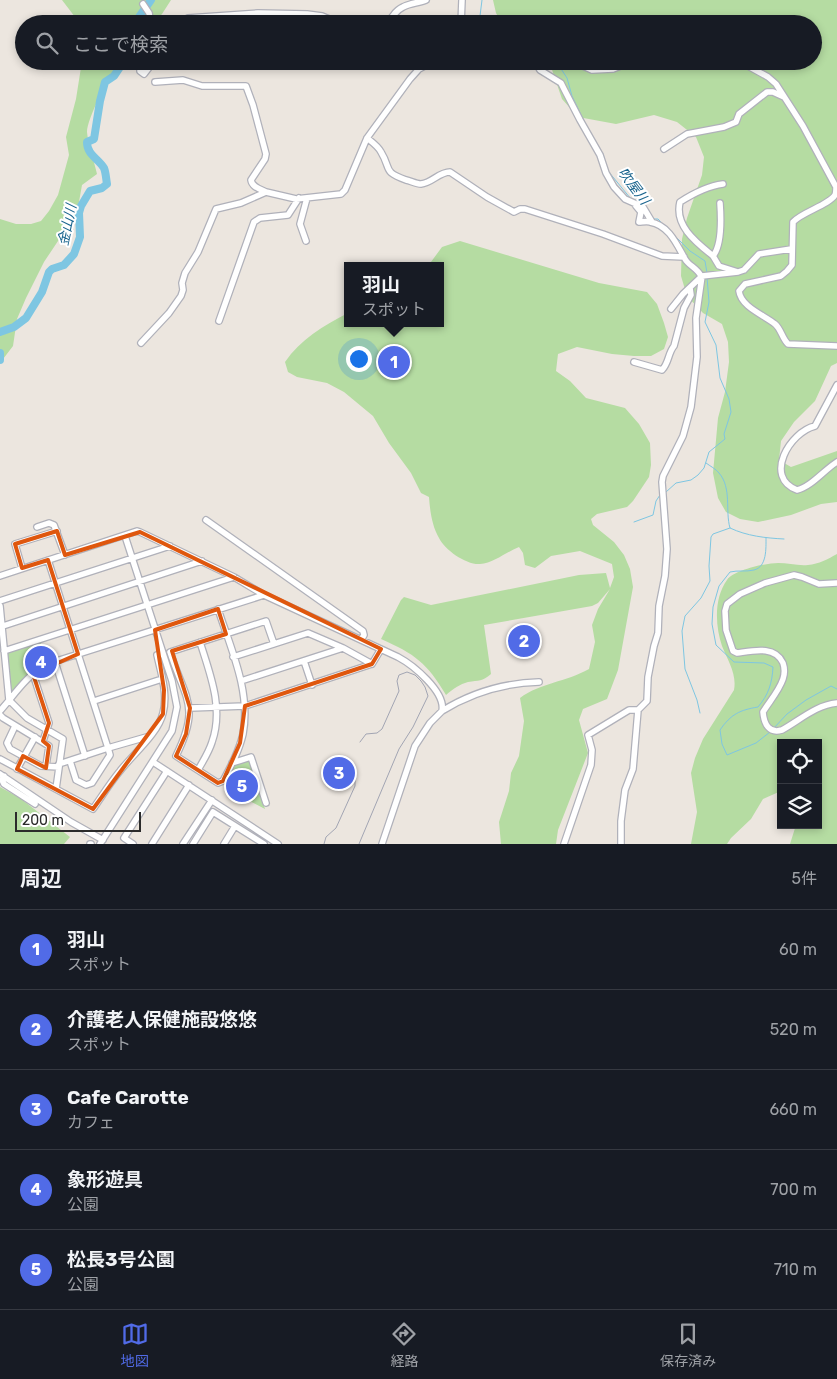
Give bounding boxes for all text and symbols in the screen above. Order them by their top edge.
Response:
search box [15,15,822,70]
icon: search [33,29,61,57]
text: ここで検索 [73,33,168,56]
water label: 吹屋川 [614,164,654,210]
water label: 金山川 [55,201,81,247]
popup [344,262,444,327]
text: 羽山 [362,273,400,296]
text: スポット [362,300,426,319]
pin: 1 [378,343,410,381]
your location [346,346,372,372]
pin: 2 [508,622,540,660]
pin: 4 [25,643,57,681]
map controls [777,739,822,829]
button: locate [777,739,822,784]
pin: 3 [323,754,355,792]
pin: 5 [226,767,258,805]
button: layers [777,784,822,829]
scale bar [15,809,141,832]
text: 200 m [22,812,64,829]
text: 周辺 [20,866,62,891]
text: 5件 [791,869,817,888]
text: 羽山 [67,928,105,951]
text: 1 [32,940,40,959]
text: 60 m [779,940,817,959]
text: スポット [67,955,131,974]
text: 介護老人保健施設悠悠 [67,1008,257,1031]
text: 2 [31,1020,41,1039]
text: 520 m [770,1020,817,1039]
text: スポット [67,1035,131,1054]
text: Cafe Carotte [67,1086,189,1109]
text: 3 [31,1100,41,1119]
text: 660 m [769,1100,817,1119]
text: カフェ [67,1113,115,1132]
text: 象形遊具 [67,1168,143,1191]
text: 4 [31,1180,41,1199]
text: 700 m [770,1180,817,1199]
text: 公園 [67,1195,99,1214]
text: 松長3号公園 [67,1248,175,1271]
text: 5 [31,1260,41,1279]
text: 710 m [774,1260,817,1279]
text: 公園 [67,1275,99,1294]
tab: 地図 [121,1320,149,1370]
tab: 経路 [390,1320,418,1370]
tab: 保存済み [660,1320,716,1370]

